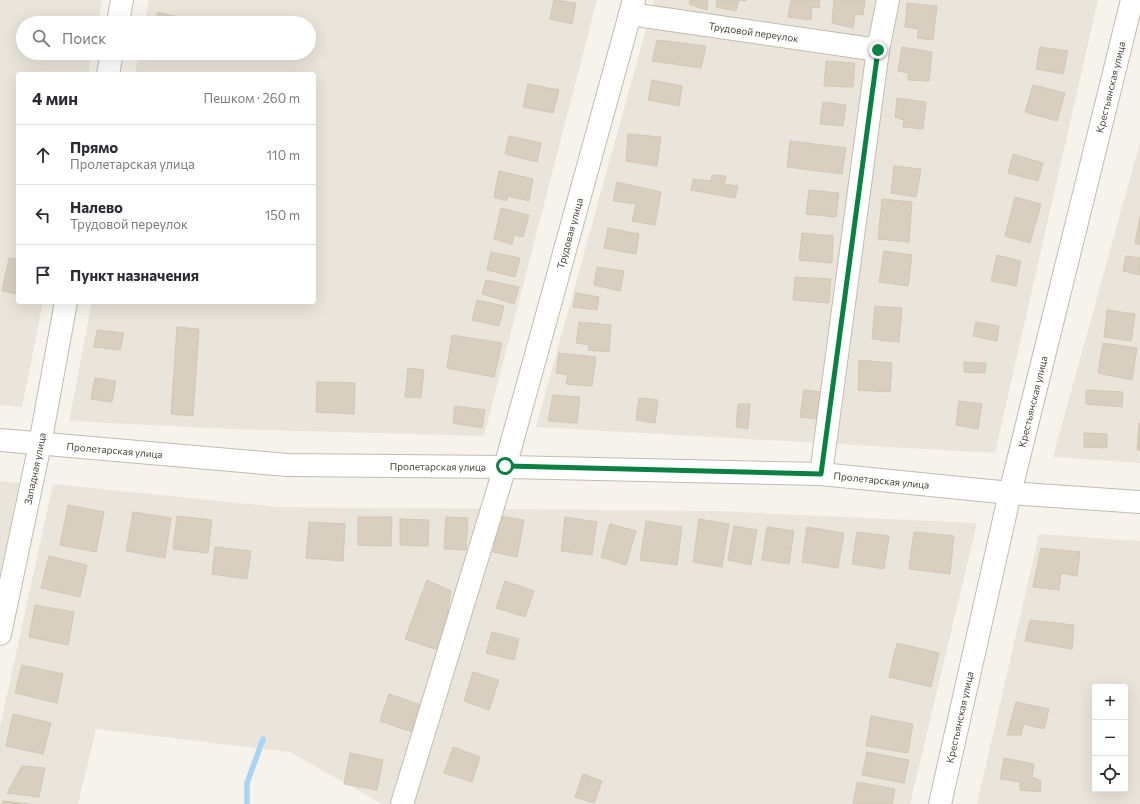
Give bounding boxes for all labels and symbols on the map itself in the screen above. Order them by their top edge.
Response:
street label: Трудовой переулок [708,19,800,45]
street label: Крестьянская улица [1093,40,1128,134]
route end [869,41,887,59]
street label: Трудовая улица [554,196,585,270]
street label: Крестьянская улица [1016,355,1050,448]
street label: Западная улица [21,432,48,506]
street label: Пролетарская улица [66,440,163,460]
route start [496,457,514,475]
street label: Пролетарская улица [390,460,486,473]
street label: Пролетарская улица [833,469,930,491]
street label: Крестьянская улица [943,670,976,764]

